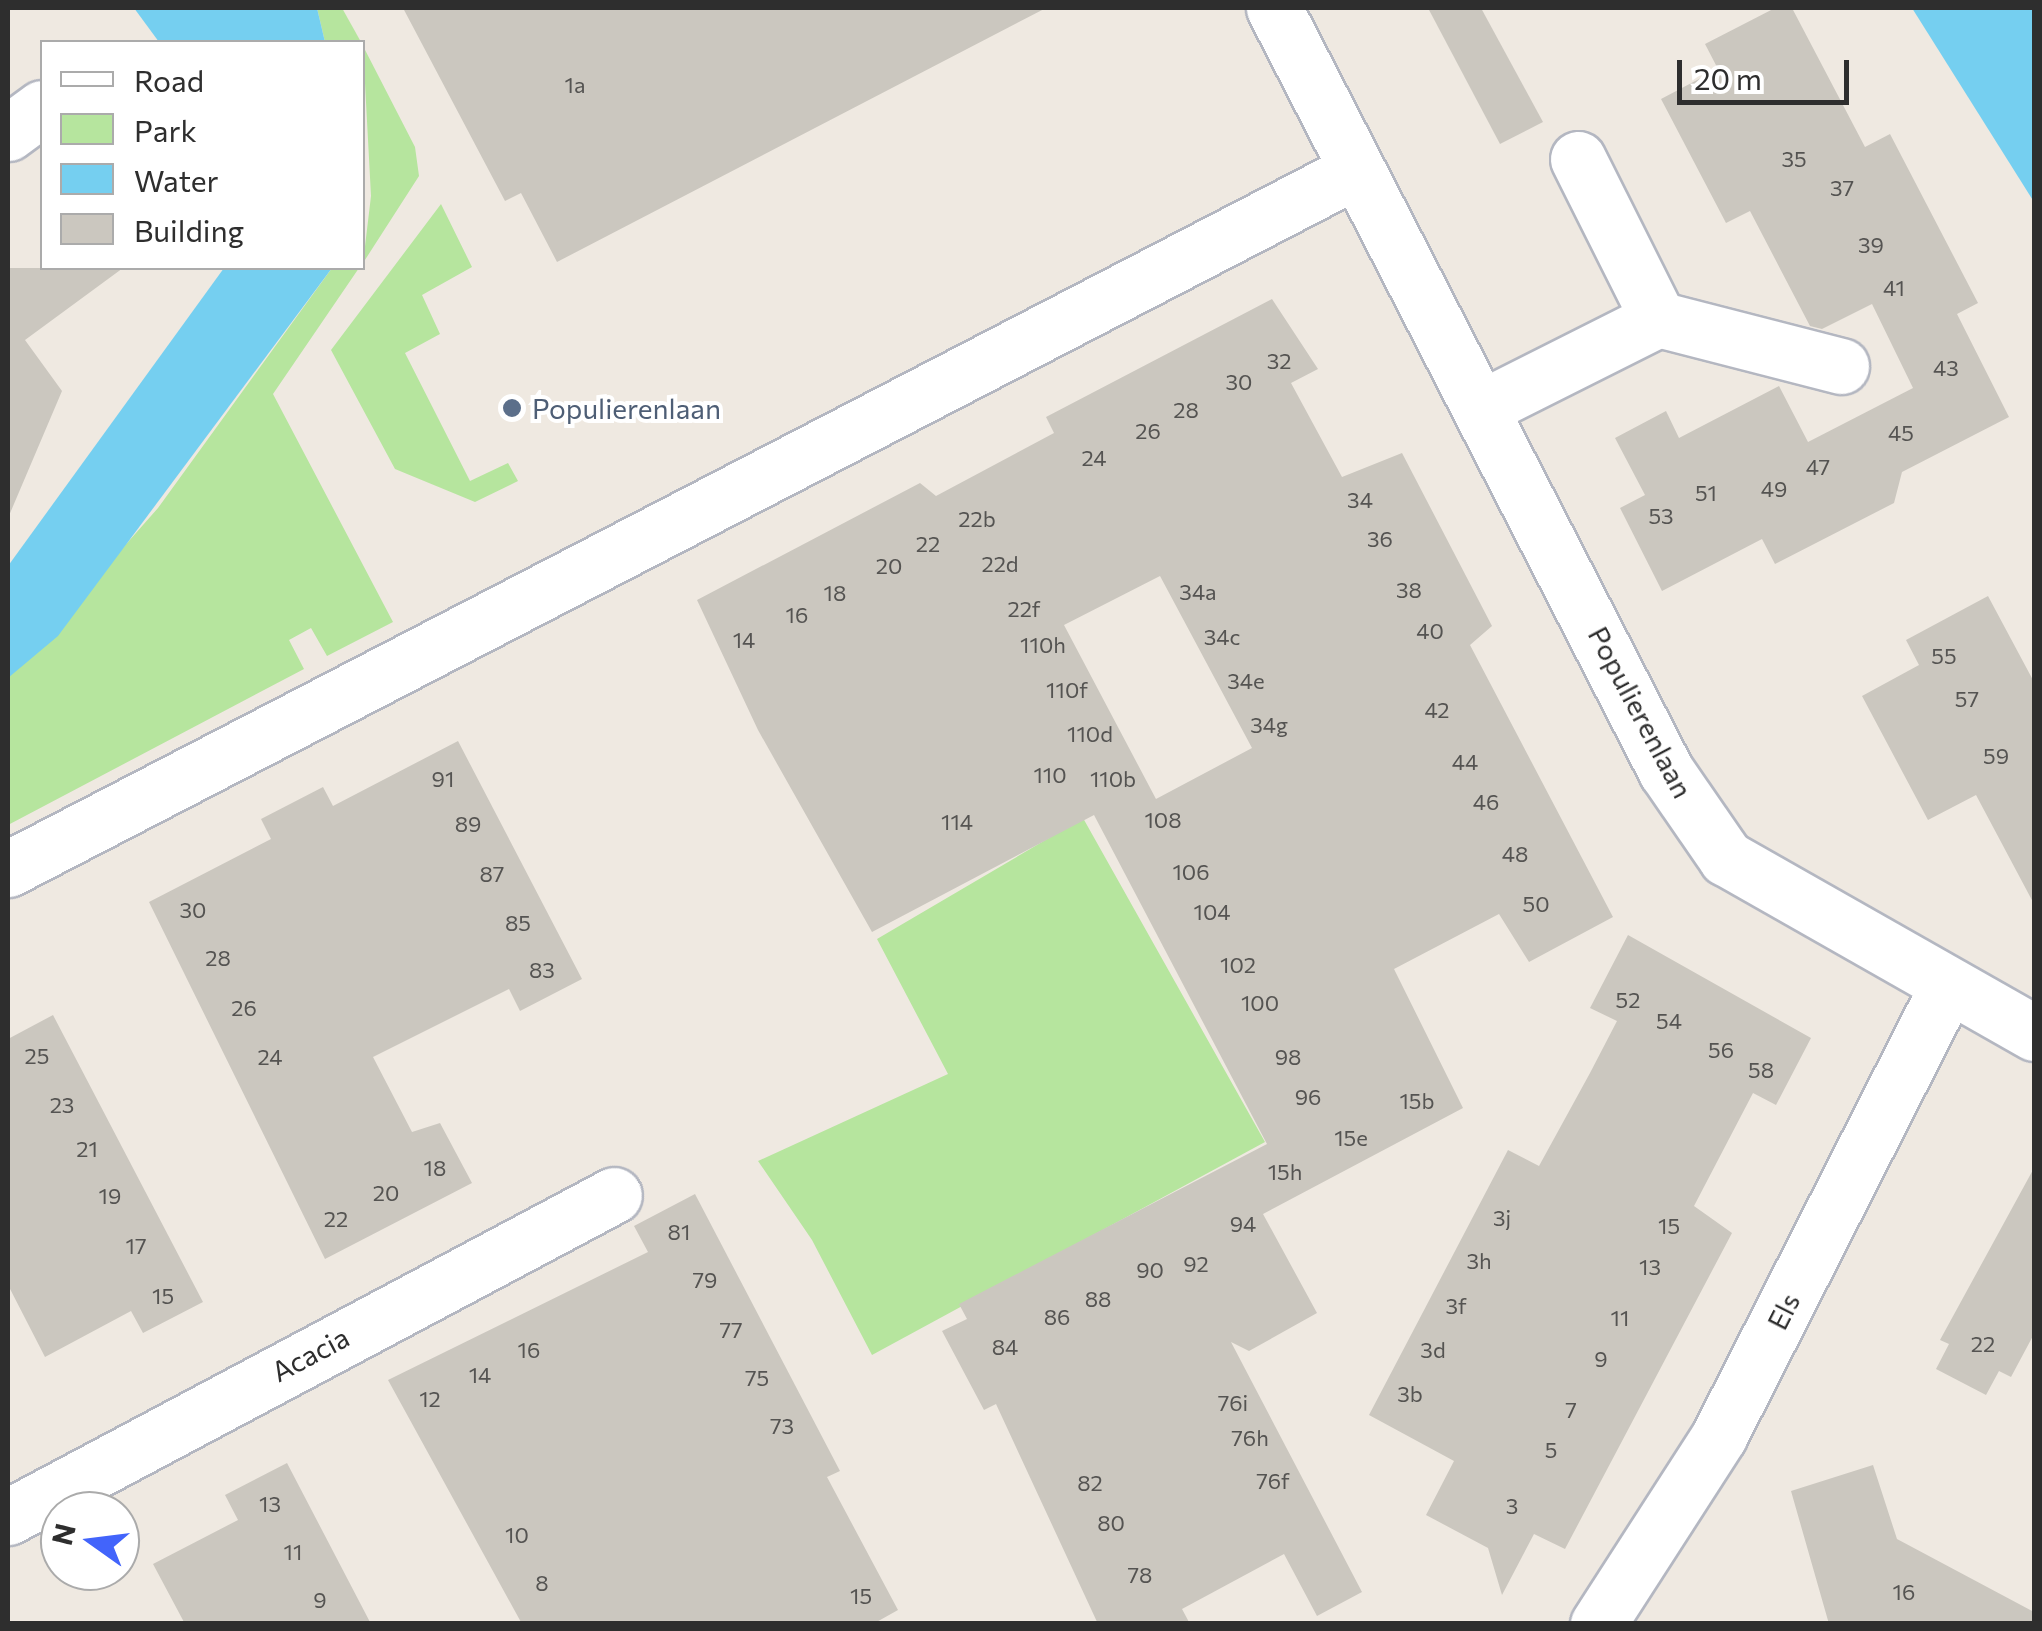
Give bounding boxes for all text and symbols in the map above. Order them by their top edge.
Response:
legend [40,40,365,270]
scale bar [1682,40,1854,102]
text: 20 m [1694,59,1762,96]
text: Road [134,61,204,98]
house number: 1a [565,72,585,98]
text: Park [134,111,197,148]
house number: 35 [1781,146,1807,172]
text: Water [134,161,219,198]
house number: 37 [1830,175,1854,201]
text: Building [134,211,244,248]
house number: 39 [1858,232,1884,258]
house number: 41 [1883,275,1905,301]
house number: 32 [1267,348,1291,374]
house number: 43 [1933,355,1959,381]
house number: 30 [1226,369,1252,395]
place label: Populierenlaan [532,391,721,425]
marker: Populierenlaan [501,397,523,419]
house number: 28 [1173,397,1199,423]
house number: 26 [1135,418,1161,444]
house number: 45 [1888,420,1914,446]
house number: 24 [1081,445,1107,471]
house number: 47 [1806,454,1830,480]
house number: 49 [1761,476,1787,502]
house number: 51 [1695,480,1717,506]
house number: 34 [1347,487,1373,513]
house number: 53 [1648,503,1674,529]
house number: 22b [958,506,996,532]
house number: 36 [1367,526,1393,552]
house number: 22 [916,531,940,557]
house number: 22d [981,551,1019,577]
house number: 20 [876,553,902,579]
house number: 38 [1396,577,1422,603]
house number: 34a [1179,579,1217,605]
house number: 18 [824,580,846,606]
house number: 22f [1007,596,1041,622]
house number: 16 [786,602,808,628]
house number: 40 [1416,618,1444,644]
street label: Populierenlaan [1582,621,1700,803]
house number: 34c [1204,624,1240,650]
house number: 14 [733,627,755,653]
house number: 110h [1020,632,1066,658]
house number: 55 [1931,643,1957,669]
house number: 34e [1227,668,1265,694]
house number: 110f [1046,677,1088,703]
house number: 57 [1955,686,1979,712]
house number: 42 [1424,697,1450,723]
house number: 34g [1250,712,1288,738]
house number: 110d [1067,721,1113,747]
house number: 59 [1983,743,2009,769]
house number: 44 [1452,749,1478,775]
house number: 110 [1033,762,1067,788]
house number: 91 [432,766,454,792]
house number: 110b [1090,766,1136,792]
house number: 46 [1473,789,1499,815]
house number: 108 [1144,807,1182,833]
house number: 114 [941,809,973,835]
house number: 89 [455,811,481,837]
house number: 48 [1502,841,1528,867]
house number: 106 [1172,859,1210,885]
house number: 87 [480,861,504,887]
house number: 50 [1523,891,1549,917]
house number: 30 [180,897,206,923]
house number: 104 [1194,899,1230,925]
house number: 85 [505,910,531,936]
house number: 28 [205,945,231,971]
house number: 102 [1220,952,1256,978]
house number: 83 [529,957,555,983]
house number: 52 [1616,987,1640,1013]
house number: 100 [1241,990,1279,1016]
house number: 26 [231,995,257,1021]
house number: 54 [1656,1008,1682,1034]
house number: 56 [1708,1037,1734,1063]
house number: 25 [25,1043,49,1069]
house number: 24 [257,1044,283,1070]
house number: 98 [1275,1044,1301,1070]
house number: 58 [1748,1057,1774,1083]
house number: 96 [1295,1084,1321,1110]
house number: 15b [1399,1088,1435,1114]
house number: 23 [50,1092,74,1118]
house number: 15e [1334,1125,1368,1151]
house number: 21 [76,1136,98,1162]
house number: 18 [424,1155,446,1181]
house number: 15h [1268,1159,1302,1185]
house number: 20 [373,1180,399,1206]
house number: 19 [99,1183,121,1209]
house number: 3j [1493,1205,1511,1231]
house number: 22 [324,1206,348,1232]
house number: 94 [1230,1211,1256,1237]
house number: 15 [1658,1213,1680,1239]
house number: 81 [668,1219,690,1245]
house number: 17 [125,1233,147,1259]
house number: 3h [1466,1248,1492,1274]
house number: 92 [1183,1251,1209,1277]
house number: 13 [1639,1254,1661,1280]
house number: 90 [1136,1257,1164,1283]
house number: 79 [693,1267,717,1293]
house number: 15 [152,1283,174,1309]
house number: 88 [1085,1286,1111,1312]
street label: Els [1760,1287,1806,1335]
house number: 3f [1445,1293,1467,1319]
house number: 86 [1044,1304,1070,1330]
house number: 11 [1611,1305,1629,1331]
house number: 77 [719,1317,743,1343]
street label: Acacia [266,1320,354,1388]
house number: 22 [1971,1331,1995,1357]
house number: 84 [992,1334,1018,1360]
house number: 16 [518,1337,540,1363]
house number: 3d [1420,1337,1446,1363]
house number: 9 [1594,1346,1608,1372]
house number: 14 [469,1362,491,1388]
house number: 75 [745,1365,769,1391]
house number: 3b [1397,1381,1423,1407]
house number: 12 [419,1386,441,1412]
house number: 76i [1218,1390,1248,1416]
house number: 7 [1565,1397,1577,1423]
house number: 73 [770,1413,794,1439]
house number: 76h [1231,1425,1269,1451]
house number: 5 [1545,1437,1557,1463]
house number: 76f [1256,1468,1290,1494]
house number: 82 [1077,1470,1103,1496]
north arrow [40,1491,140,1591]
house number: 13 [259,1491,281,1517]
house number: 3 [1506,1493,1518,1519]
house number: 80 [1097,1510,1125,1536]
text: N [44,1520,82,1549]
house number: 10 [505,1522,529,1548]
house number: 11 [284,1539,302,1565]
house number: 78 [1128,1562,1152,1588]
house number: 8 [535,1570,549,1596]
house number: 16 [1893,1579,1915,1605]
house number: 15 [850,1583,872,1609]
house number: 9 [313,1587,327,1613]

